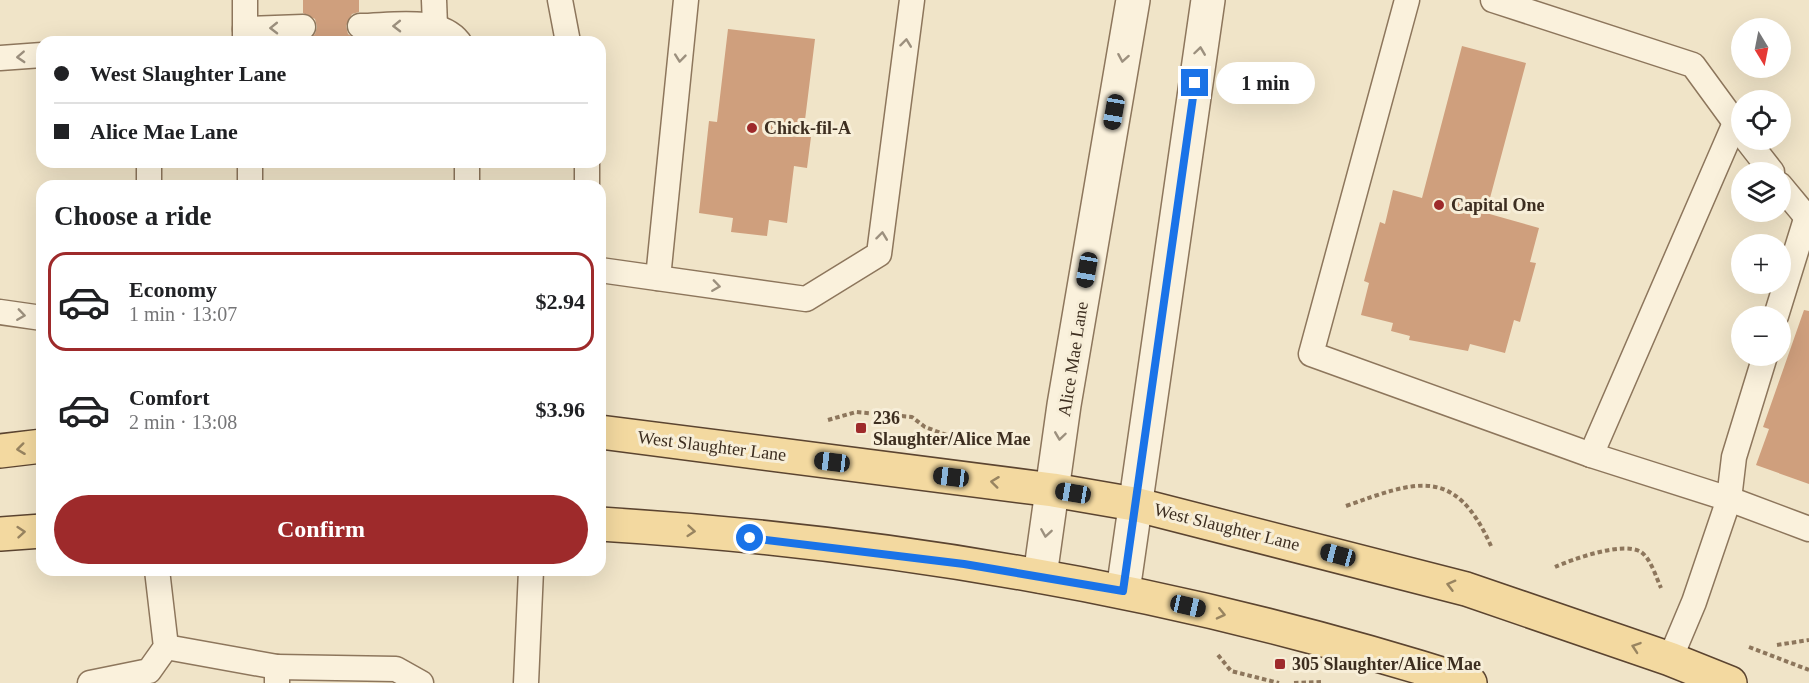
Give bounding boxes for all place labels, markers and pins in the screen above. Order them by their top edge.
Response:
place label: Chick-fil-A [764,118,851,138]
marker: Chick-fil-A [745,121,759,135]
place label: Capital One [1451,195,1545,215]
marker: Capital One [1432,198,1446,212]
place label: 236 Slaughter/Alice Mae [873,408,1030,449]
marker: 236 Slaughter/Alice Mae [854,421,868,435]
place label: 305 Slaughter/Alice Mae [1292,654,1481,674]
marker: 305 Slaughter/Alice Mae [1273,657,1287,671]

